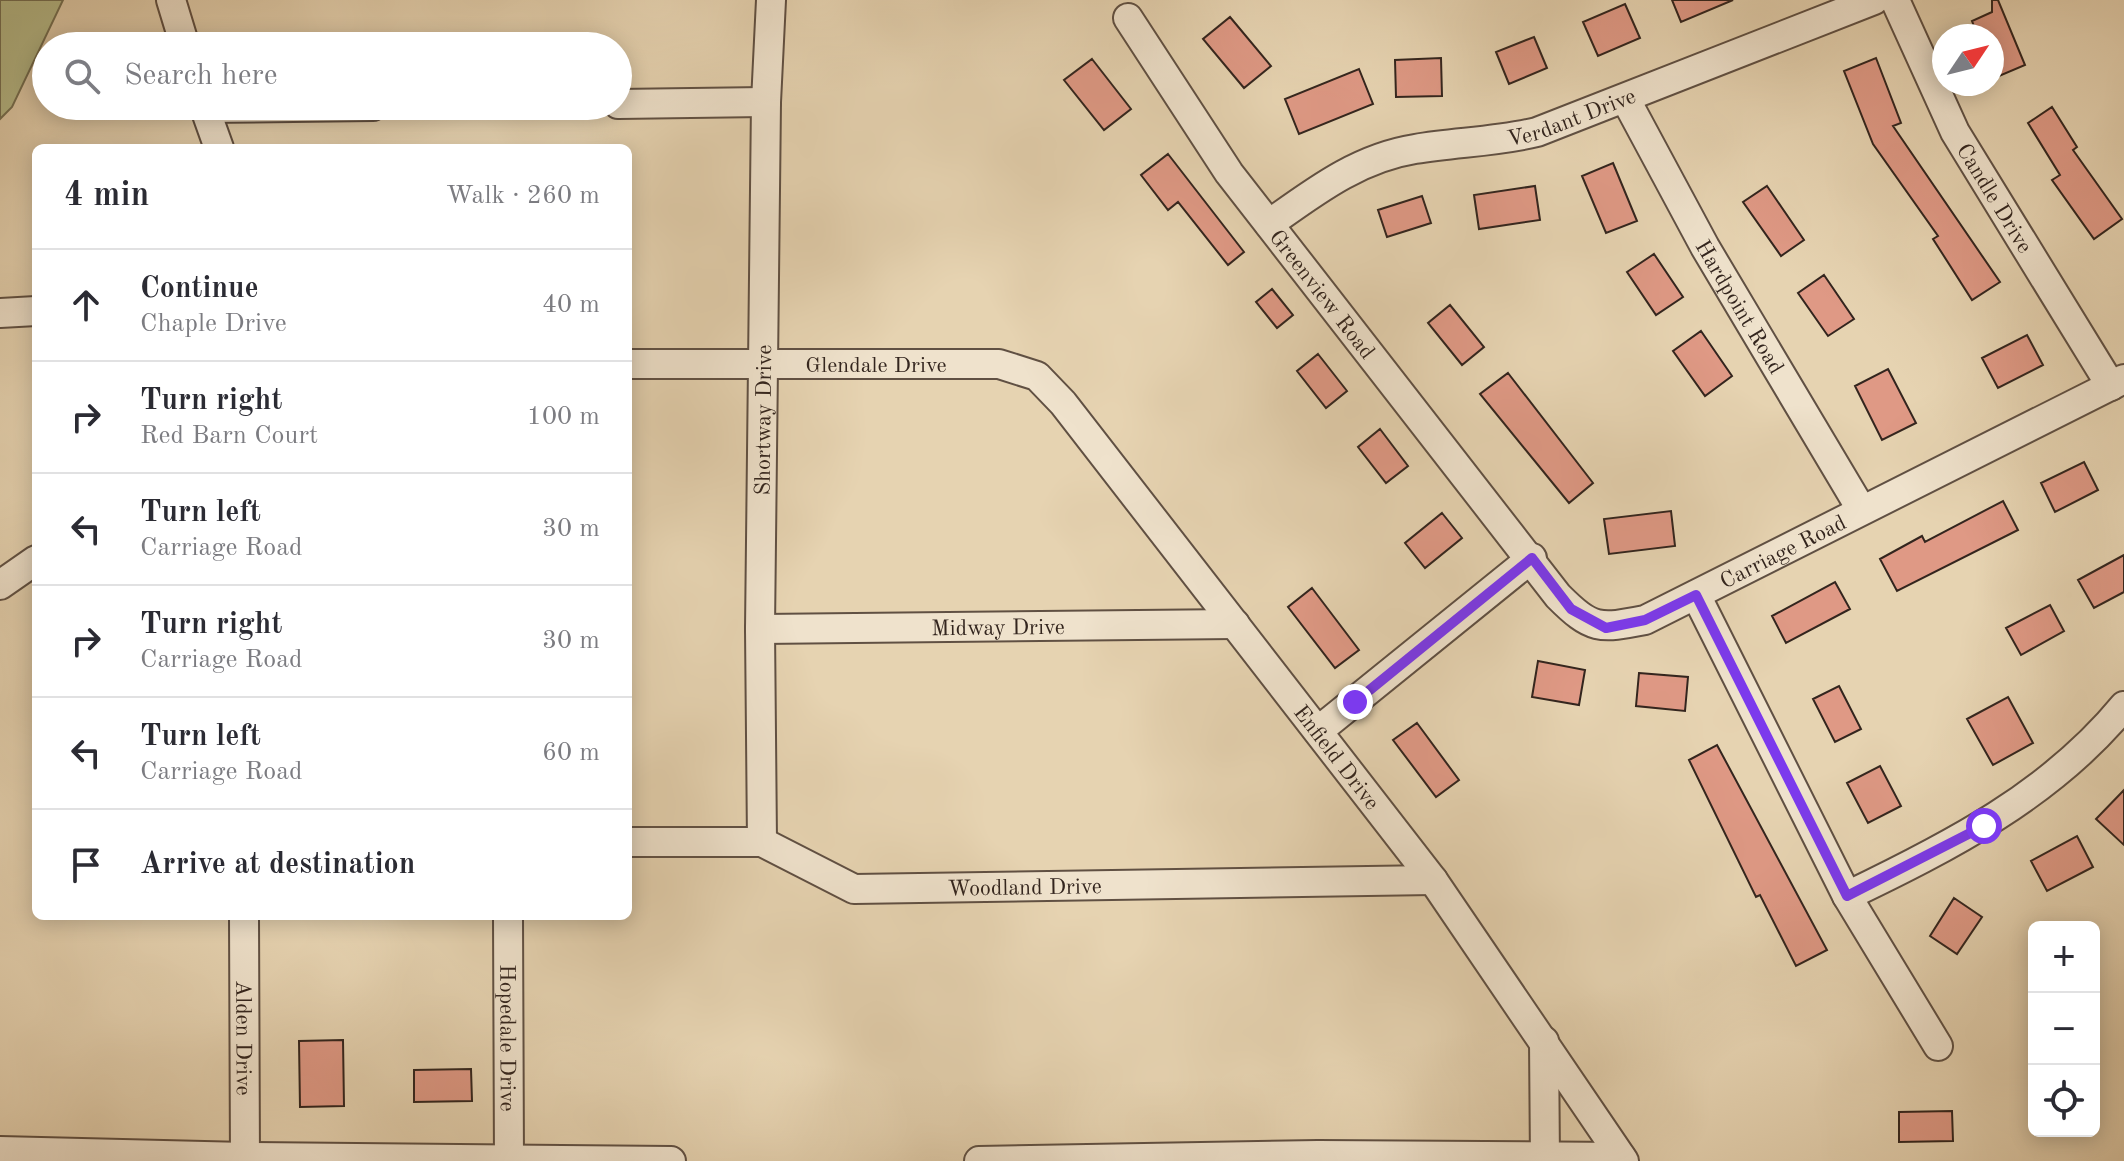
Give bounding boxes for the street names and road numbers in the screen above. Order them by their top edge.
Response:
street label: Verdant Drive [1506,86,1639,151]
street label: Candle Drive [1952,140,2035,257]
street label: Greenview Road [1264,226,1378,364]
street label: Hardpoint Road [1690,237,1787,378]
street label: Shortway Drive [753,344,776,496]
street label: Glendale Drive [805,355,947,377]
street label: Carriage Road [1717,512,1850,593]
street label: Midway Drive [931,617,1065,640]
street label: Enfield Drive [1289,702,1383,814]
street label: Woodland Drive [948,876,1102,901]
street label: Hopedale Drive [495,964,518,1112]
street label: Alden Drive [231,980,254,1096]

